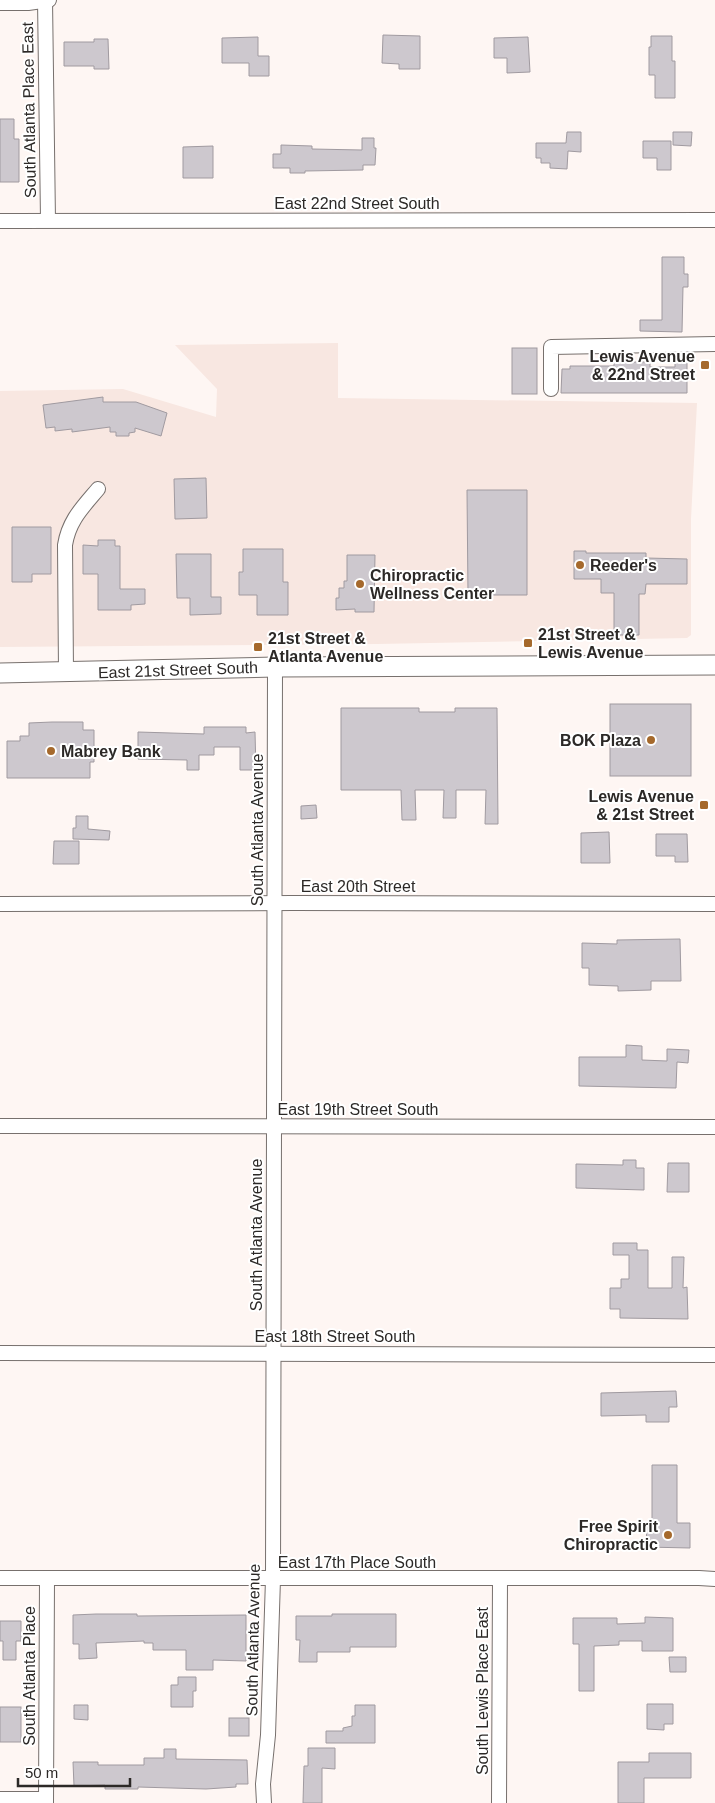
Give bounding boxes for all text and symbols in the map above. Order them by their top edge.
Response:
street label: South Atlanta Place East [19,21,39,198]
street label: East 22nd Street South [274,195,440,212]
place label: Lewis Avenue & 22nd Street [589,348,696,383]
marker: Lewis Avenue & 22nd Street [699,359,711,371]
place label: Reeder's [590,557,657,574]
marker: Reeder's [574,559,586,571]
place label: Chiropractic Wellness Center [370,567,494,602]
marker: Chiropractic Wellness Center [354,578,366,590]
place label: 21st Street & Lewis Avenue [538,626,644,661]
place label: 21st Street & Atlanta Avenue [268,630,383,665]
marker: 21st Street & Lewis Avenue [522,637,534,649]
marker: 21st Street & Atlanta Avenue [252,641,264,653]
street label: East 21st Street South [98,659,258,681]
place label: BOK Plaza [560,732,641,749]
marker: BOK Plaza [645,734,657,746]
place label: Mabrey Bank [61,743,161,760]
marker: Mabrey Bank [45,745,57,757]
street label: South Atlanta Avenue [249,754,266,906]
place label: Lewis Avenue & 21st Street [588,788,695,823]
marker: Lewis Avenue & 21st Street [698,799,710,811]
street label: East 20th Street [301,878,416,895]
street label: East 19th Street South [278,1101,439,1118]
street label: South Atlanta Avenue [248,1159,265,1311]
street label: East 18th Street South [255,1328,416,1345]
place label: Free Spirit Chiropractic [564,1518,659,1553]
marker: Free Spirit Chiropractic [662,1529,674,1541]
street label: East 17th Place South [278,1554,436,1571]
street label: South Atlanta Avenue [243,1563,263,1717]
street label: South Atlanta Place [21,1606,38,1746]
street label: South Lewis Place East [474,1606,491,1775]
scale bar [18,1756,130,1788]
text: 50 m [25,1764,58,1781]

